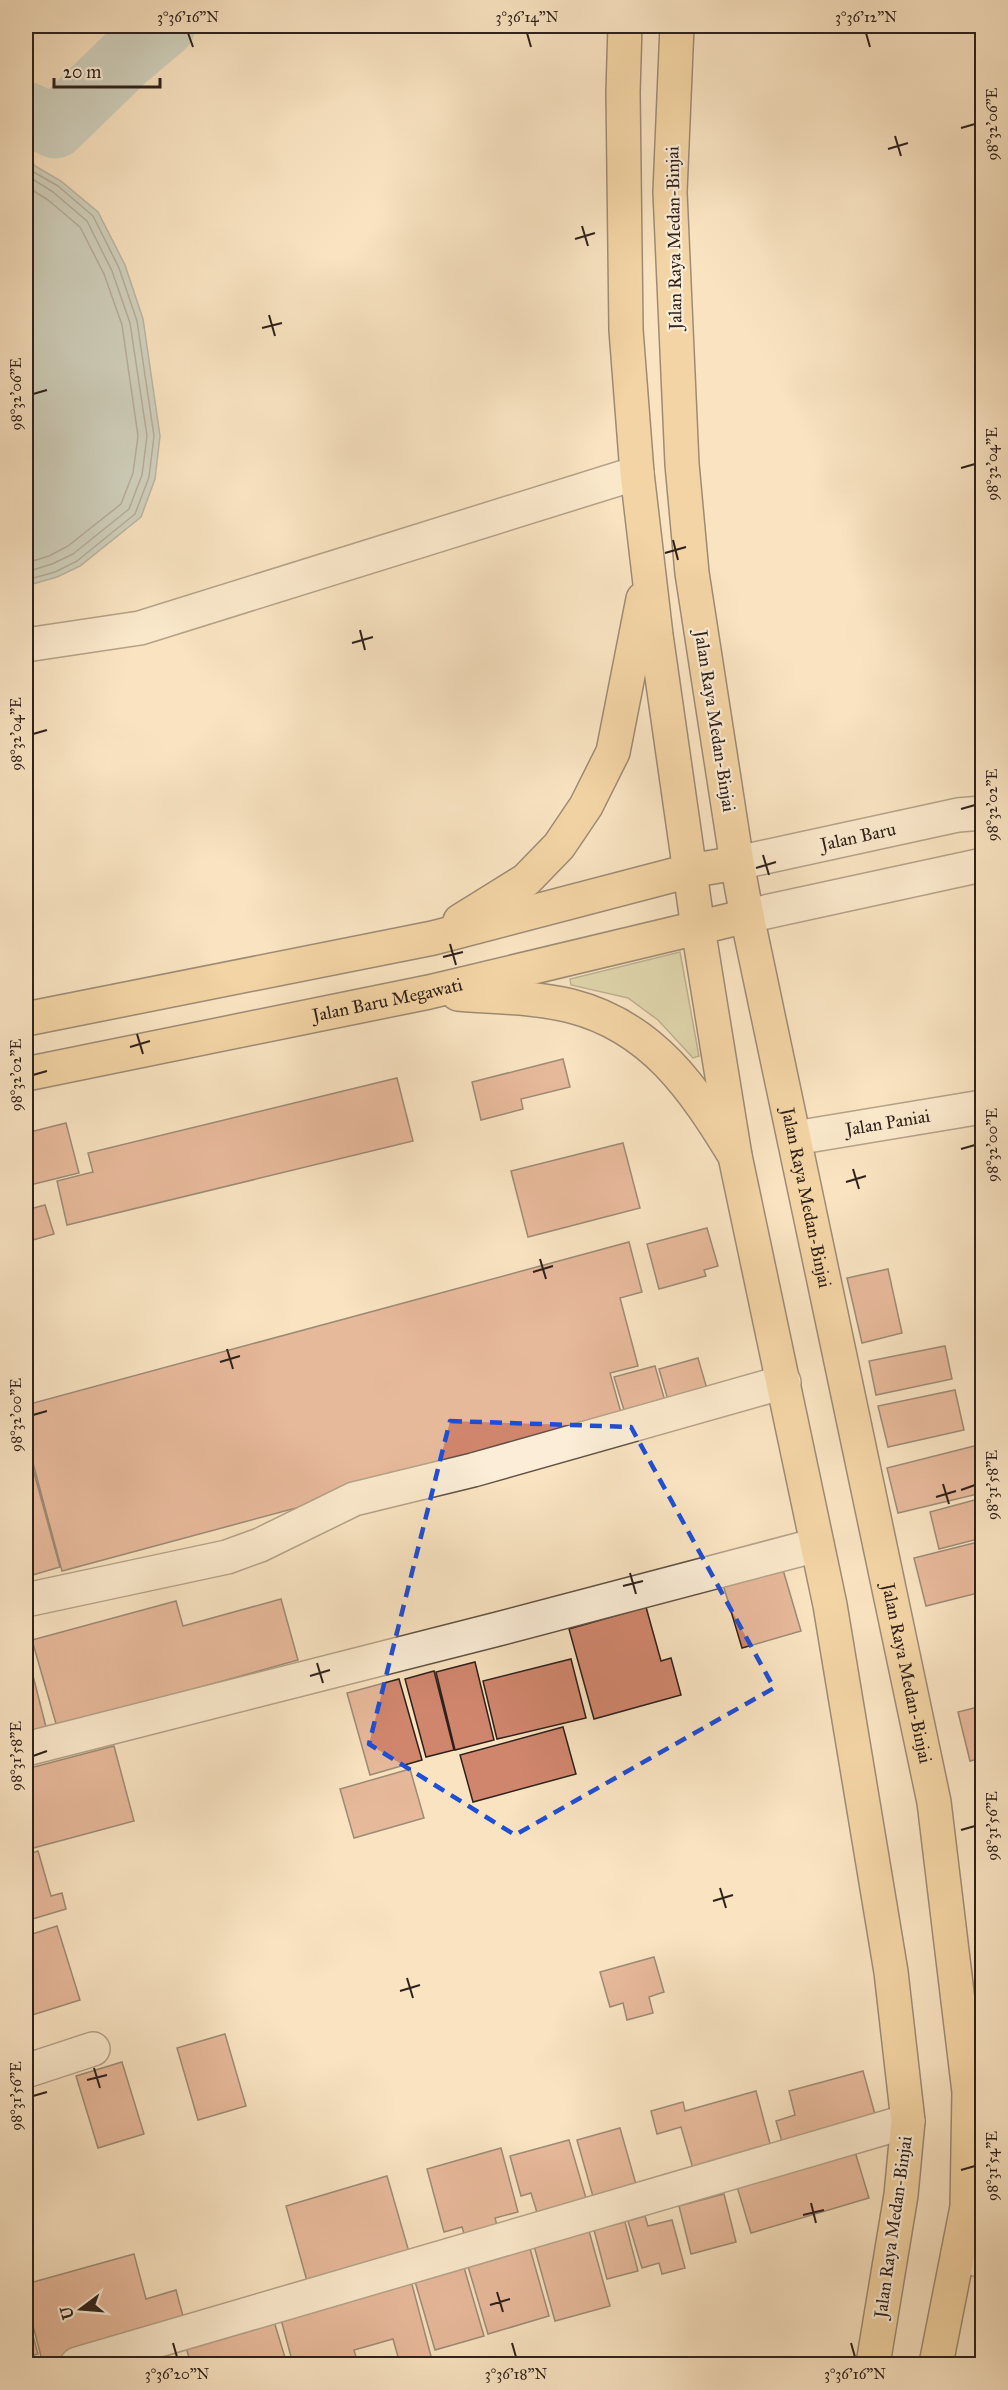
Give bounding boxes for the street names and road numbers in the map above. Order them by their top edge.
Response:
street label: Jalan Raya Medan-Binjai [661,146,688,332]
street label: Jalan Raya Medan-Binjai [688,627,740,814]
street label: Jalan Baru [816,818,898,857]
street label: Jalan Baru Megawati [309,973,465,1028]
street label: Jalan Raya Medan-Binjai [775,1104,836,1290]
street label: Jalan Paniai [842,1105,932,1142]
street label: Jalan Raya Medan-Binjai [876,1579,937,1766]
street label: Jalan Raya Medan-Binjai [869,2135,918,2322]

